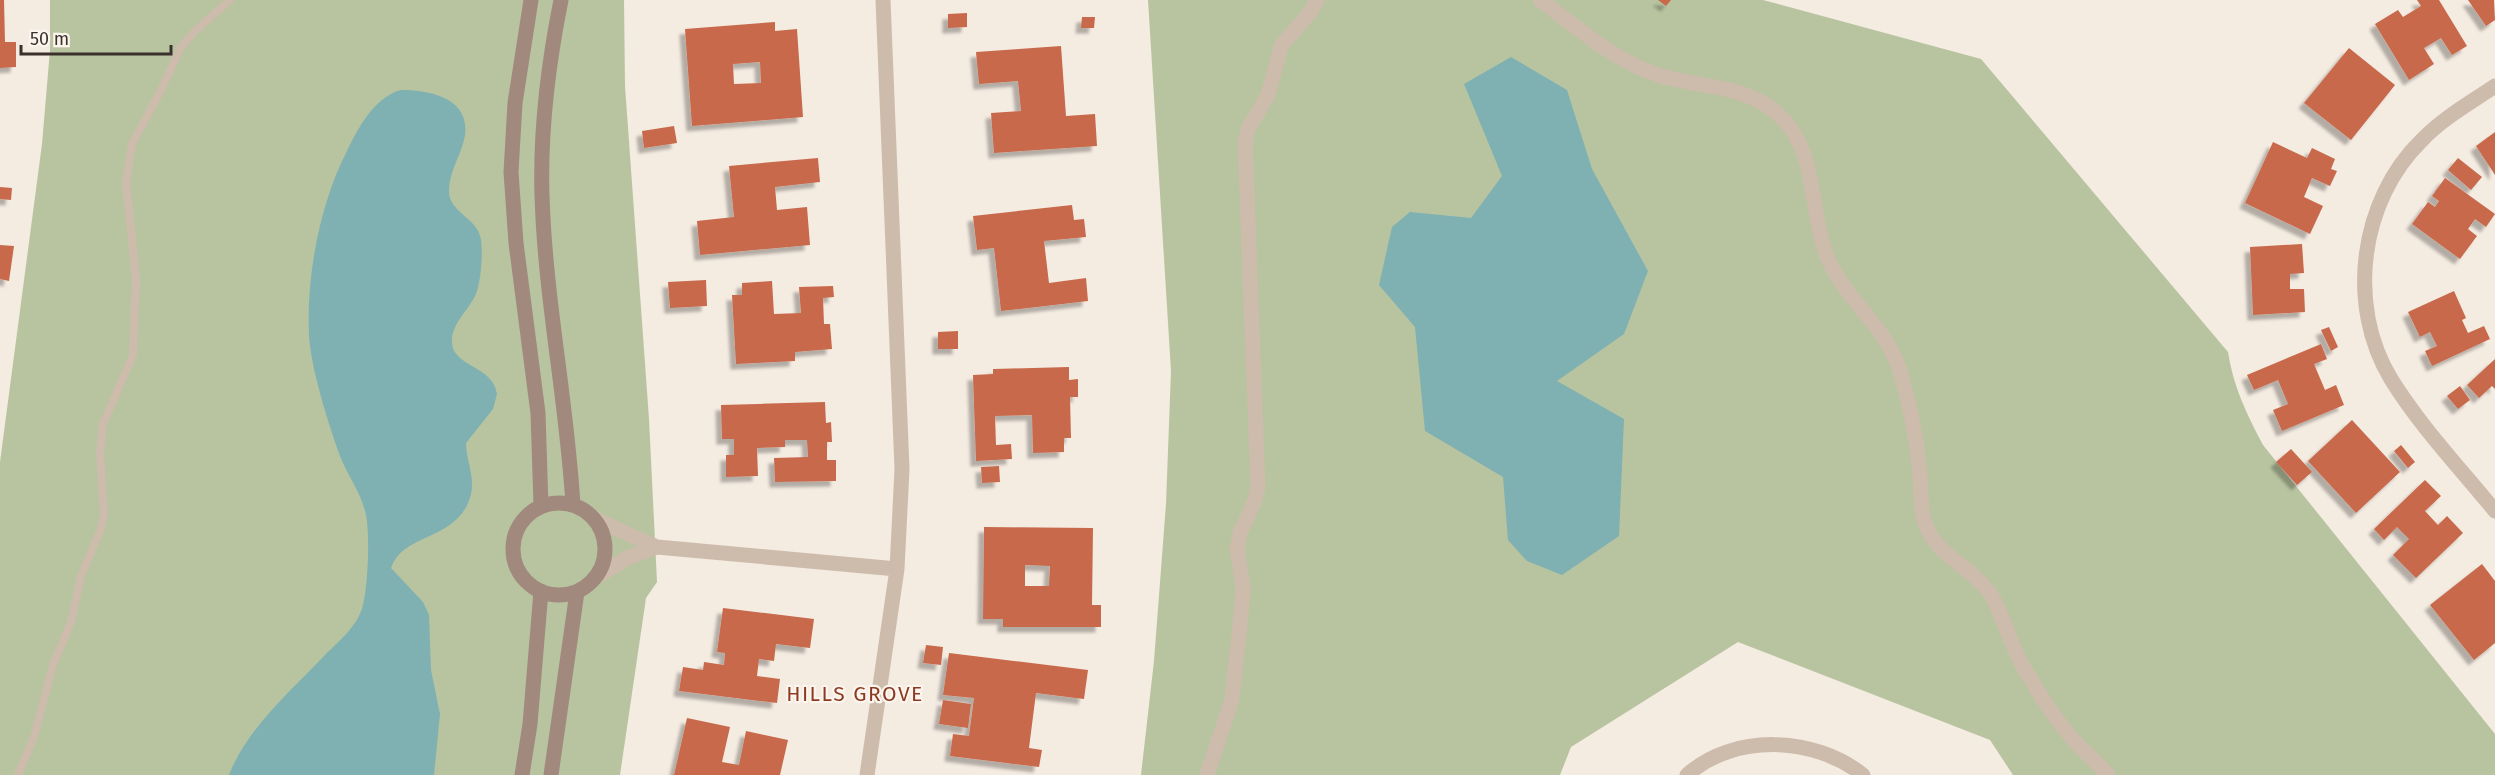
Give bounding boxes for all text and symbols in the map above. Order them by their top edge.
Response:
scale bar [21,18,171,56]
text: 50 m [30,28,69,50]
district label: HILLS GROVE [786,681,924,707]

